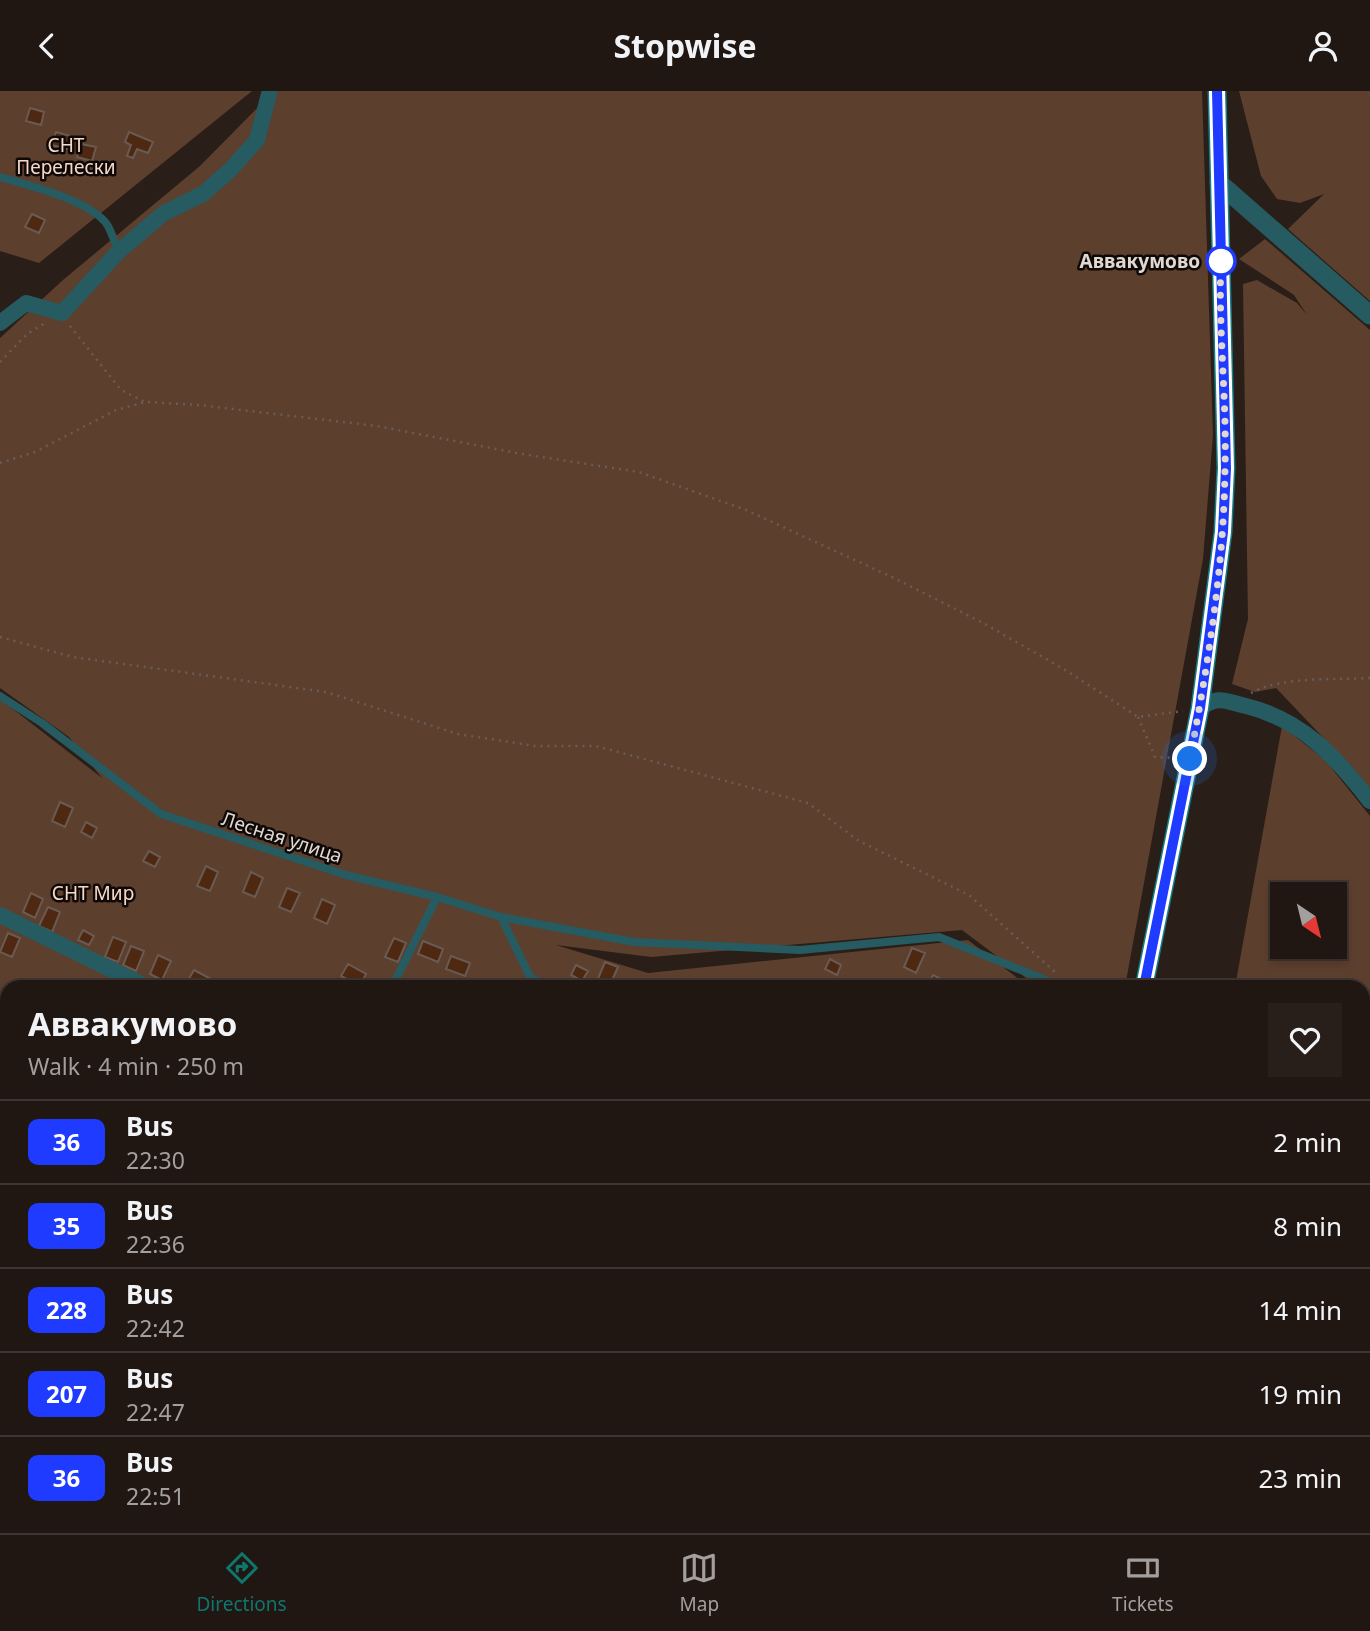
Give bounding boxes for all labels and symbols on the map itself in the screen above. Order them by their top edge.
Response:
park label: СНТ Перелески [16,132,116,180]
marker: Аввакумово [1206,246,1236,276]
place label: Аввакумово [1080,248,1200,274]
your location [1172,741,1207,776]
street label: Лесная улица [218,805,346,869]
park label: СНТ Мир [52,880,134,906]
north arrow [1270,882,1348,959]

